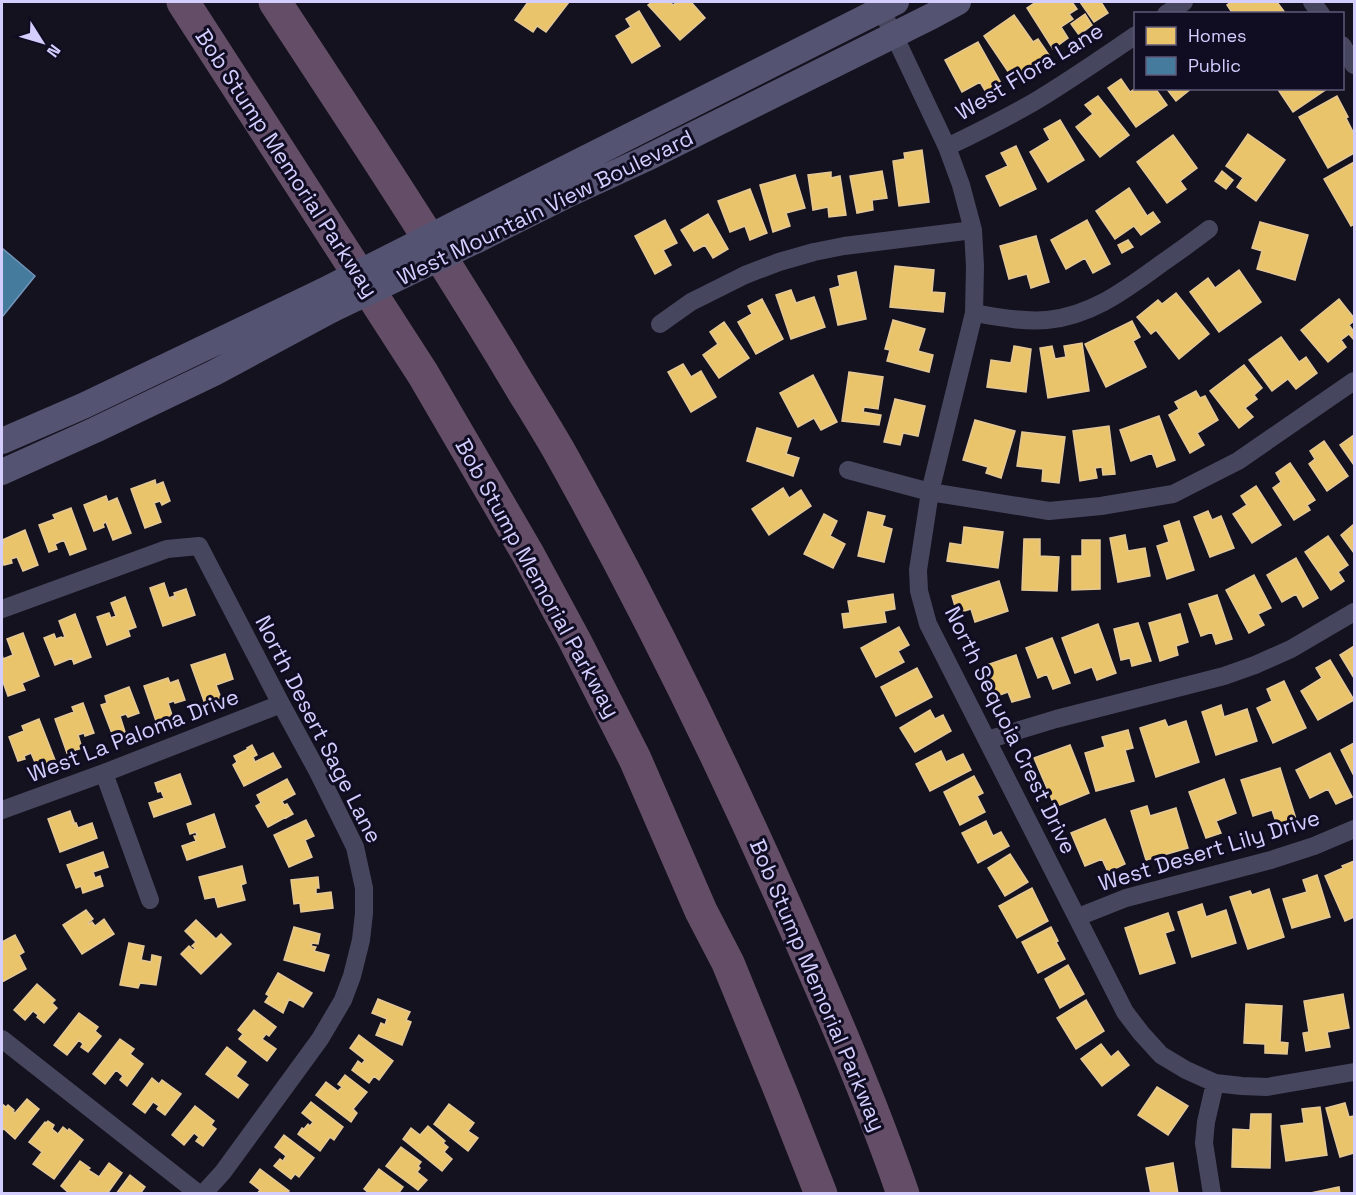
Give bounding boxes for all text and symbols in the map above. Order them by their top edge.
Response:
north arrow [12,12,72,72]
legend [1134,12,1344,90]
street label: West Flora Lane [950,16,1108,126]
street label: Bob Stump Memorial Parkway [190,23,384,303]
text: Homes [1188,24,1247,47]
text: N [42,40,65,61]
text: Public [1188,54,1241,77]
street label: West Mountain View Boulevard [392,123,698,291]
street label: Bob Stump Memorial Parkway [449,434,627,722]
street label: North Sequoia Crest Drive [939,602,1083,858]
street label: North Desert Sage Lane [249,610,389,848]
street label: West La Paloma Drive [23,682,243,788]
street label: West Desert Lily Drive [1095,803,1323,897]
street label: Bob Stump Memorial Parkway [744,835,892,1135]

